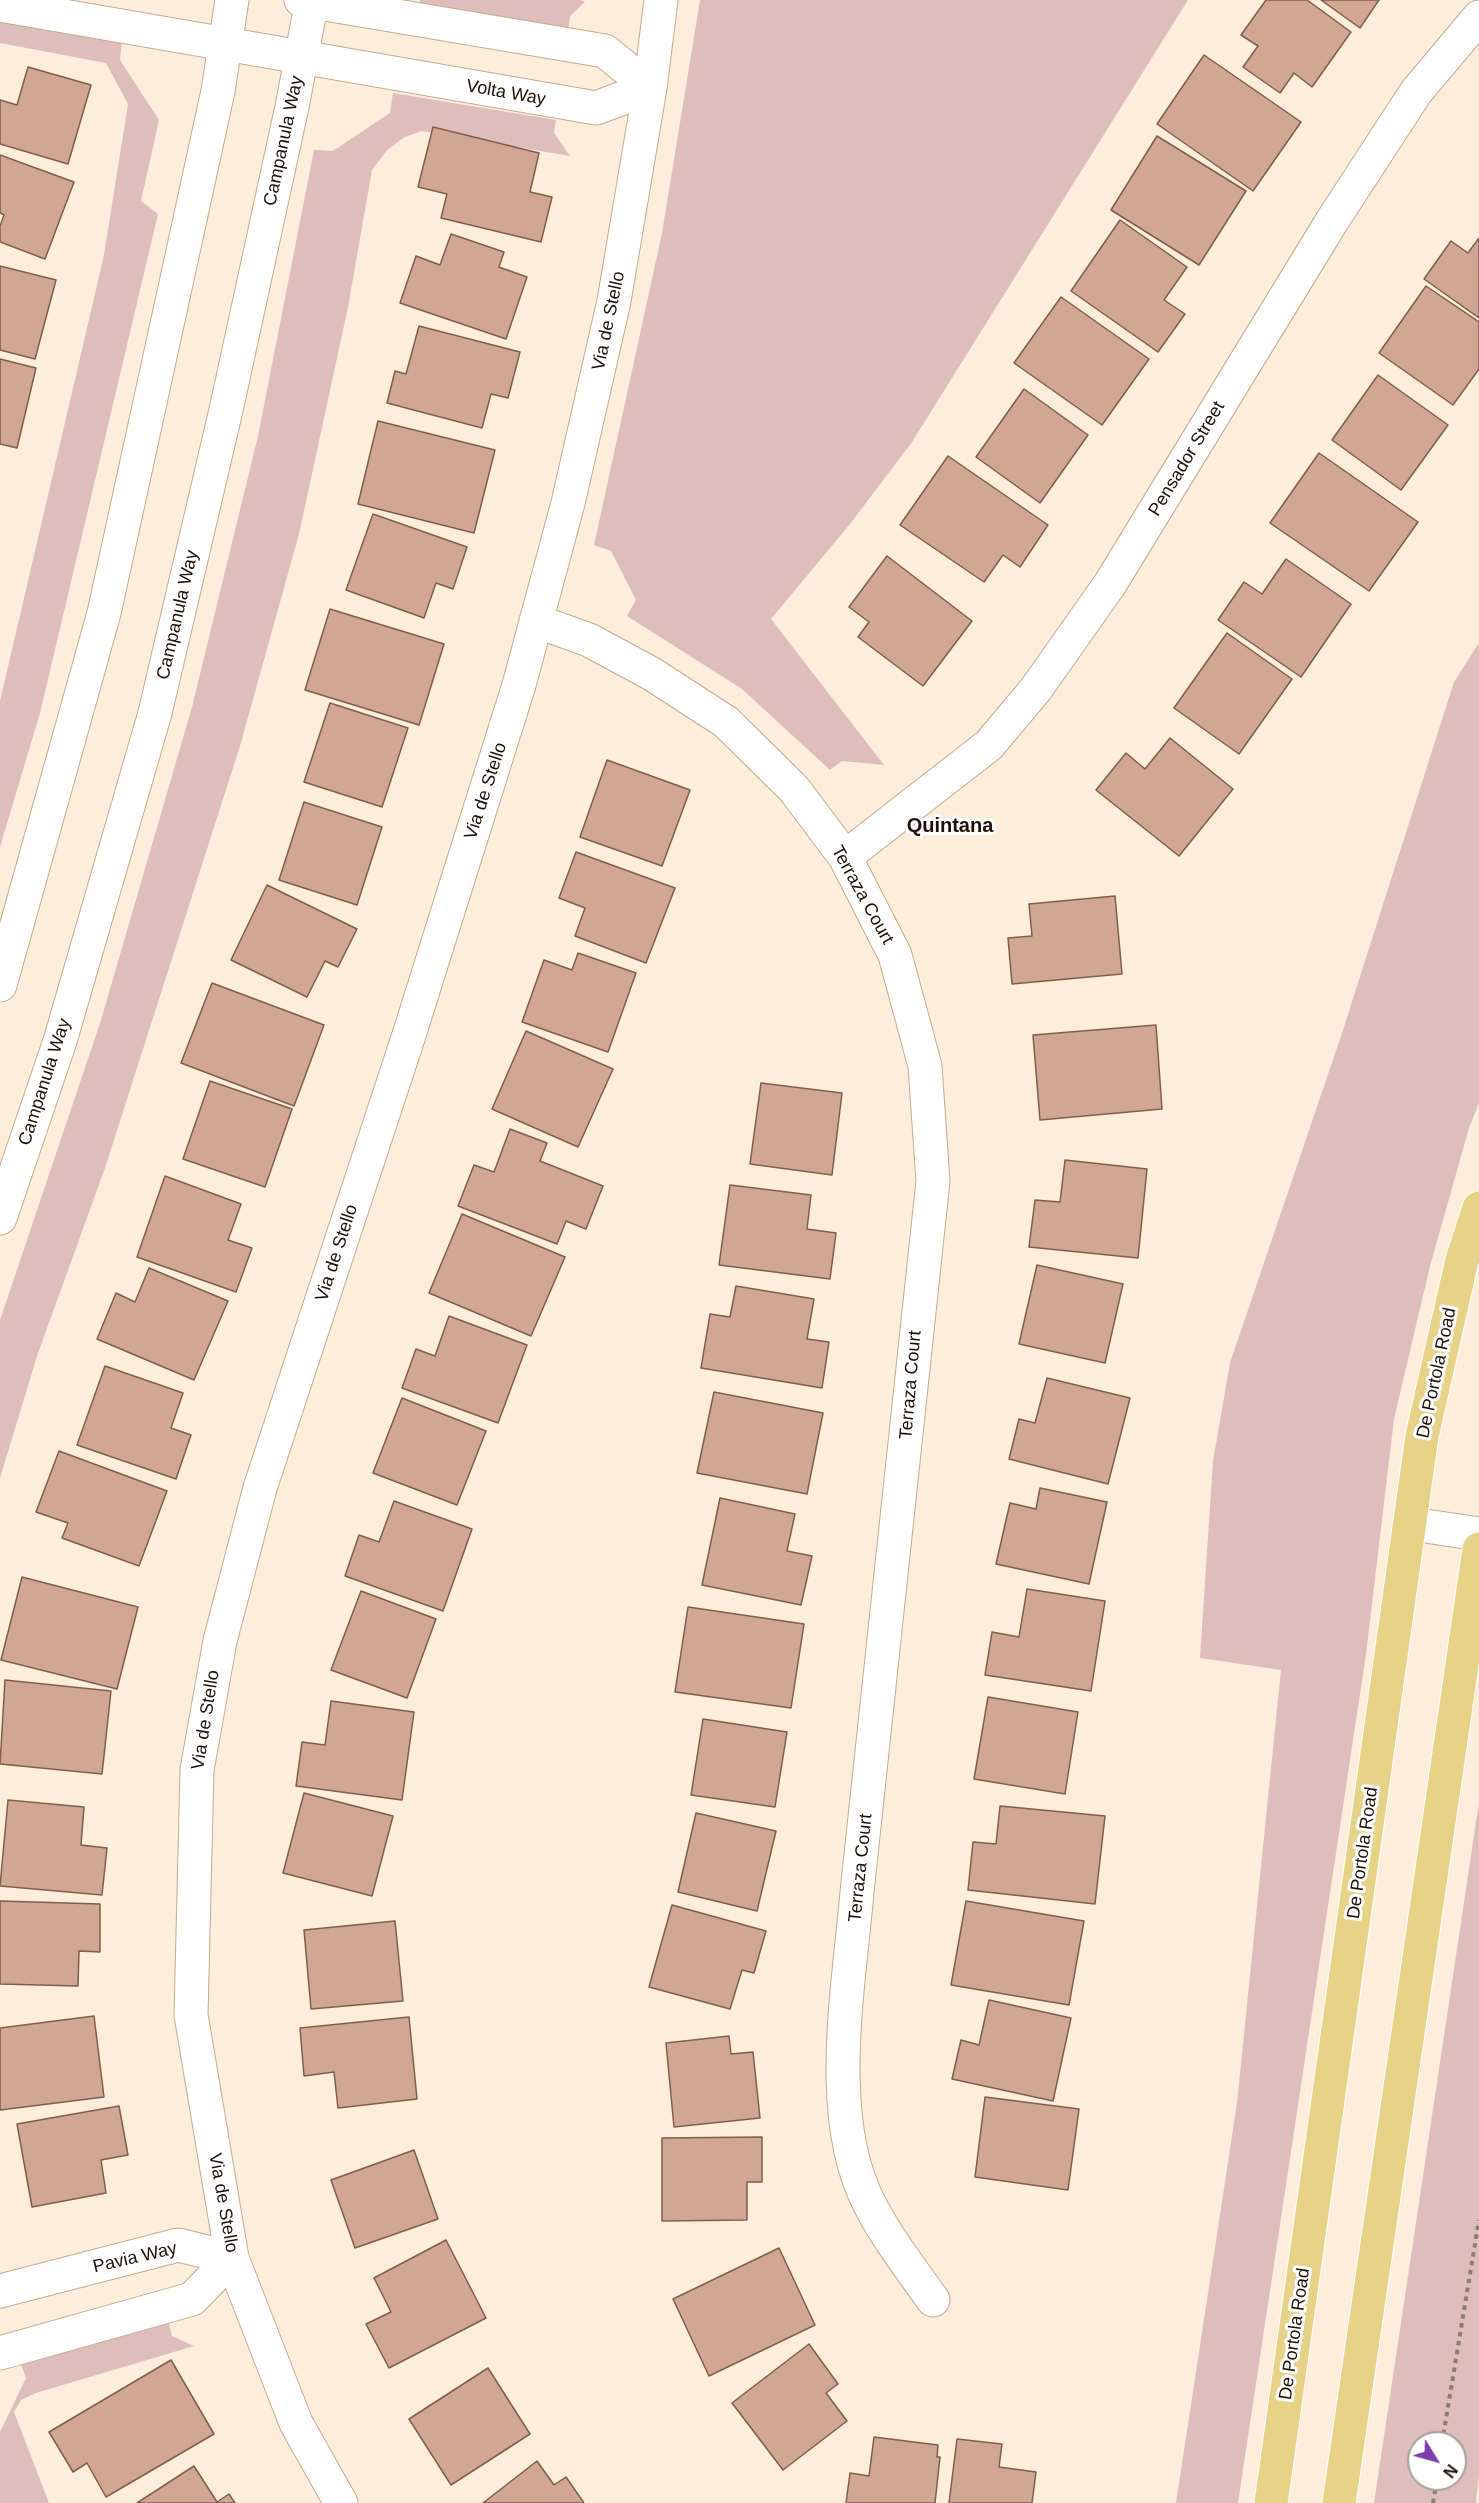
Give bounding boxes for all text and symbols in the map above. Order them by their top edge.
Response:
street label: Campanula Way [260,74,308,208]
street label: Volta Way [465,75,547,111]
street label: Via de Stello [588,269,630,373]
street label: Pensador Street [1144,398,1230,520]
street label: Campanula Way [153,548,203,682]
street label: Via de Stello [460,740,512,842]
district label: Quintana [907,814,993,838]
street label: Terraza Court [826,842,898,948]
street label: Campanula Way [14,1016,76,1148]
street label: Via de Stello [311,1202,363,1304]
street label: De Portola Road [1413,1306,1461,1440]
street label: Terraza Court [895,1330,927,1440]
street label: Via de Stello [187,1669,225,1771]
street label: De Portola Road [1343,1786,1383,1920]
street label: Terraza Court [845,1813,877,1923]
street label: Via de Stello [204,2152,242,2254]
street label: Pavia Way [91,2238,179,2278]
street label: De Portola Road [1275,2267,1315,2401]
north arrow [1407,2431,1467,2491]
text: N [1440,2461,1460,2481]

